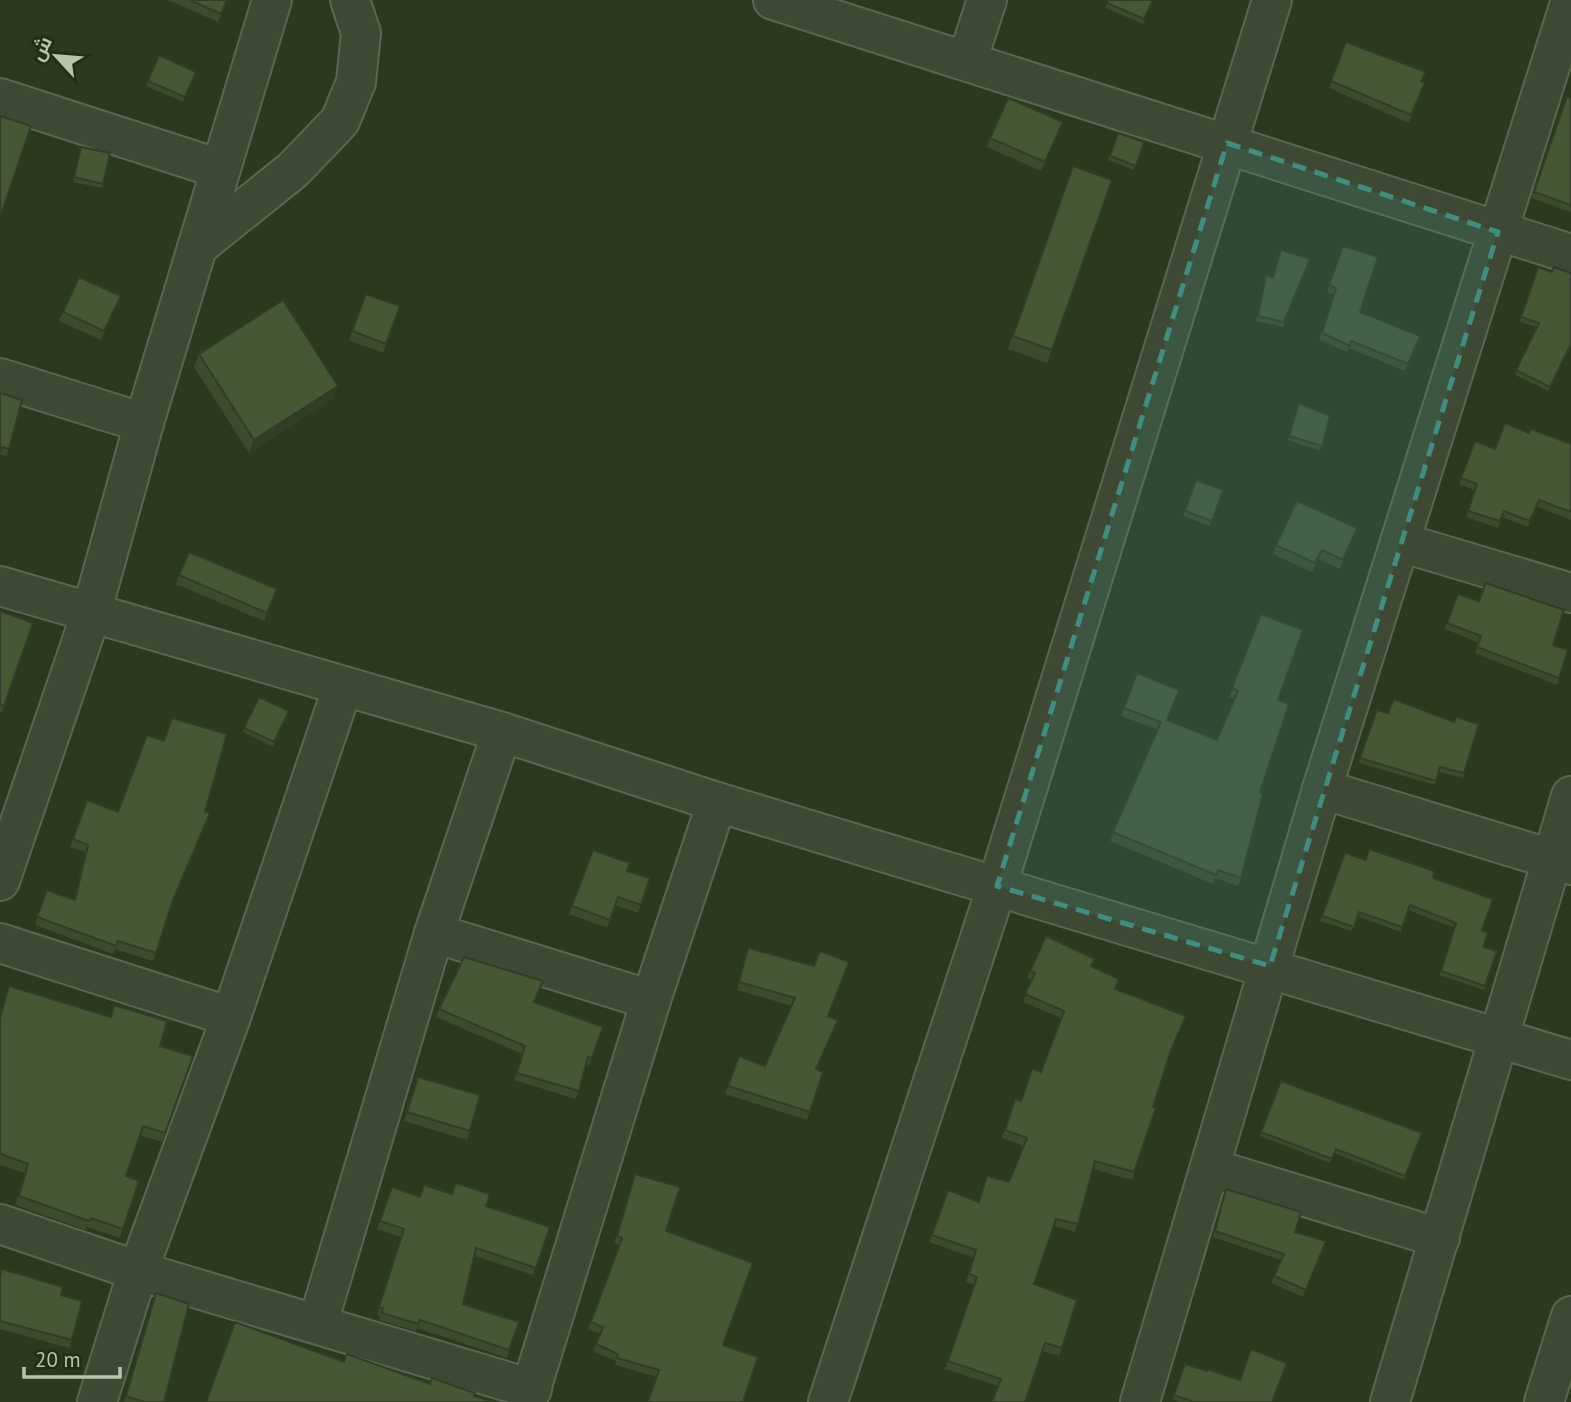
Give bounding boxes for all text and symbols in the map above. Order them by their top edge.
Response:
north arrow [21,21,91,91]
text: ش [25,32,57,65]
scale bar [24,1336,121,1380]
text: 20 m [35,1346,81,1373]

